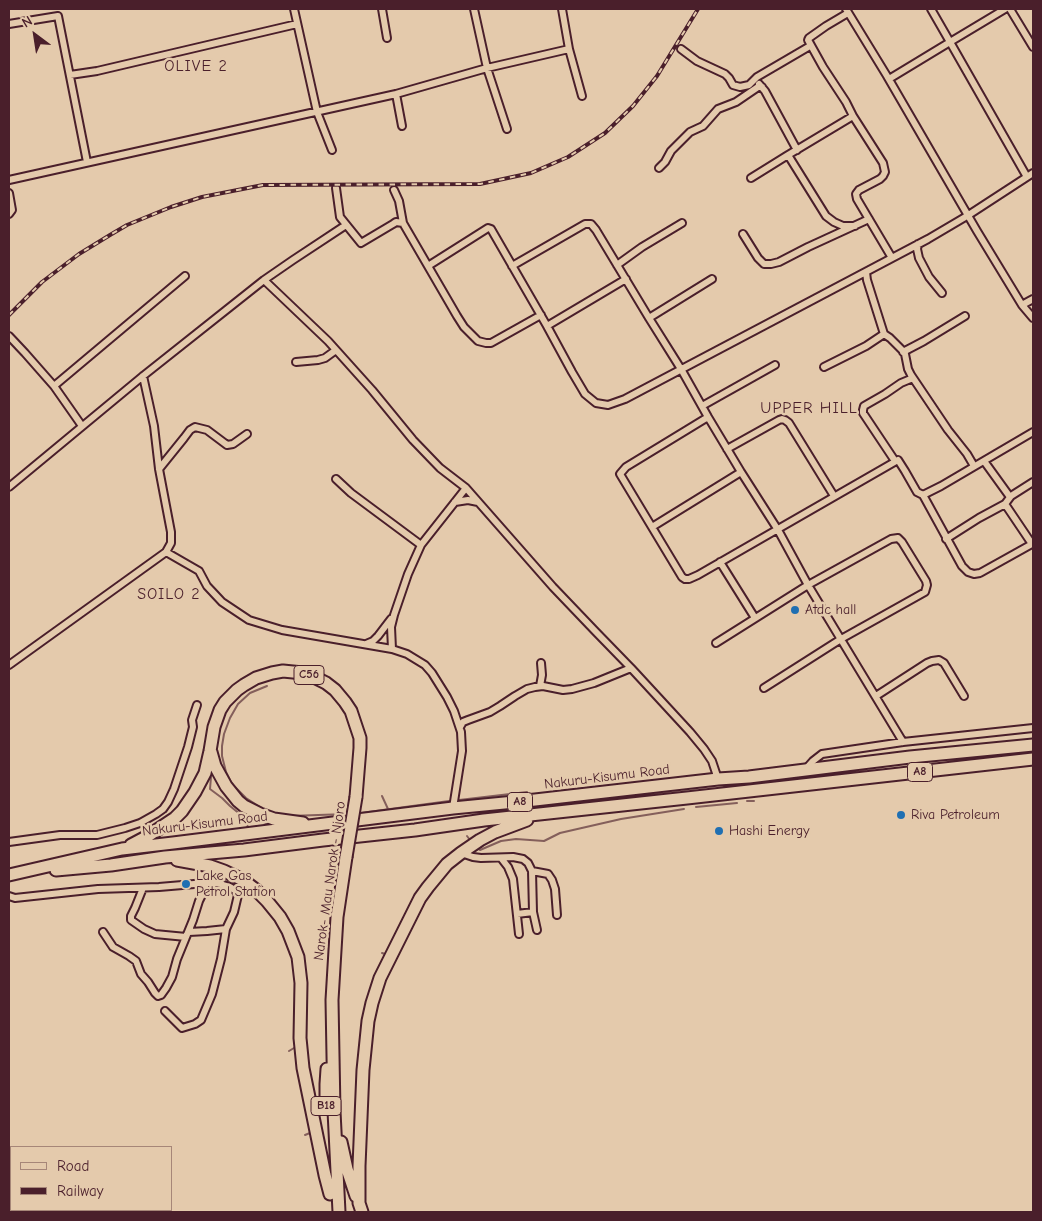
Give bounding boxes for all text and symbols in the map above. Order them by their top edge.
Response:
north arrow [10,10,60,60]
text: N [19,12,35,31]
district label: OLIVE 2 [163,56,229,76]
district label: UPPER HILL [759,398,859,418]
district label: SOILO 2 [136,584,202,604]
place label: Atdc hall [805,602,856,618]
marker: Atdc hall [789,604,801,616]
road number: C56 [294,666,324,684]
street label: Nakuru-Kisumu Road [543,761,671,793]
road number: A8 [908,762,932,782]
road number: A8 [508,792,532,812]
street label: Narok- Mau Narok - Njoro [311,800,349,962]
place label: Riva Petroleum [911,807,1000,823]
street label: Nakuru-Kisumu Road [141,808,269,840]
marker: Riva Petroleum [895,809,907,821]
place label: Hashi Energy [729,823,810,839]
marker: Hashi Energy [713,825,725,837]
place label: Lake Gas Petrol Station [196,868,276,900]
marker: Lake Gas Petrol Station [180,878,192,890]
road number: B18 [311,1096,341,1116]
legend [10,1146,172,1211]
text: Road [57,1157,89,1175]
text: Railway [57,1182,103,1200]

